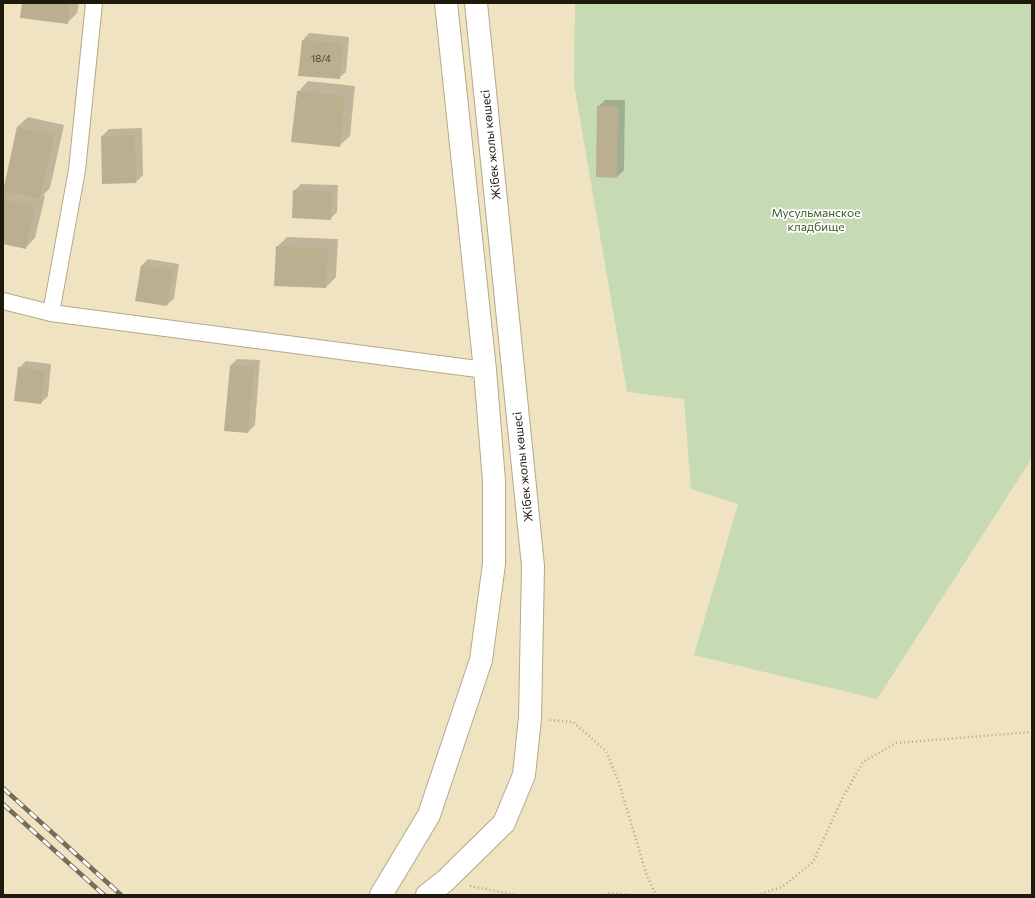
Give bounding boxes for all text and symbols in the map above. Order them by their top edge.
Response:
house number: 18/4 [311,53,331,65]
street label: Жібек жолы көшесі [478,89,504,201]
park label: Мусульманское кладбище [771,206,861,234]
street label: Жібек жолы көшесі [510,411,536,523]

